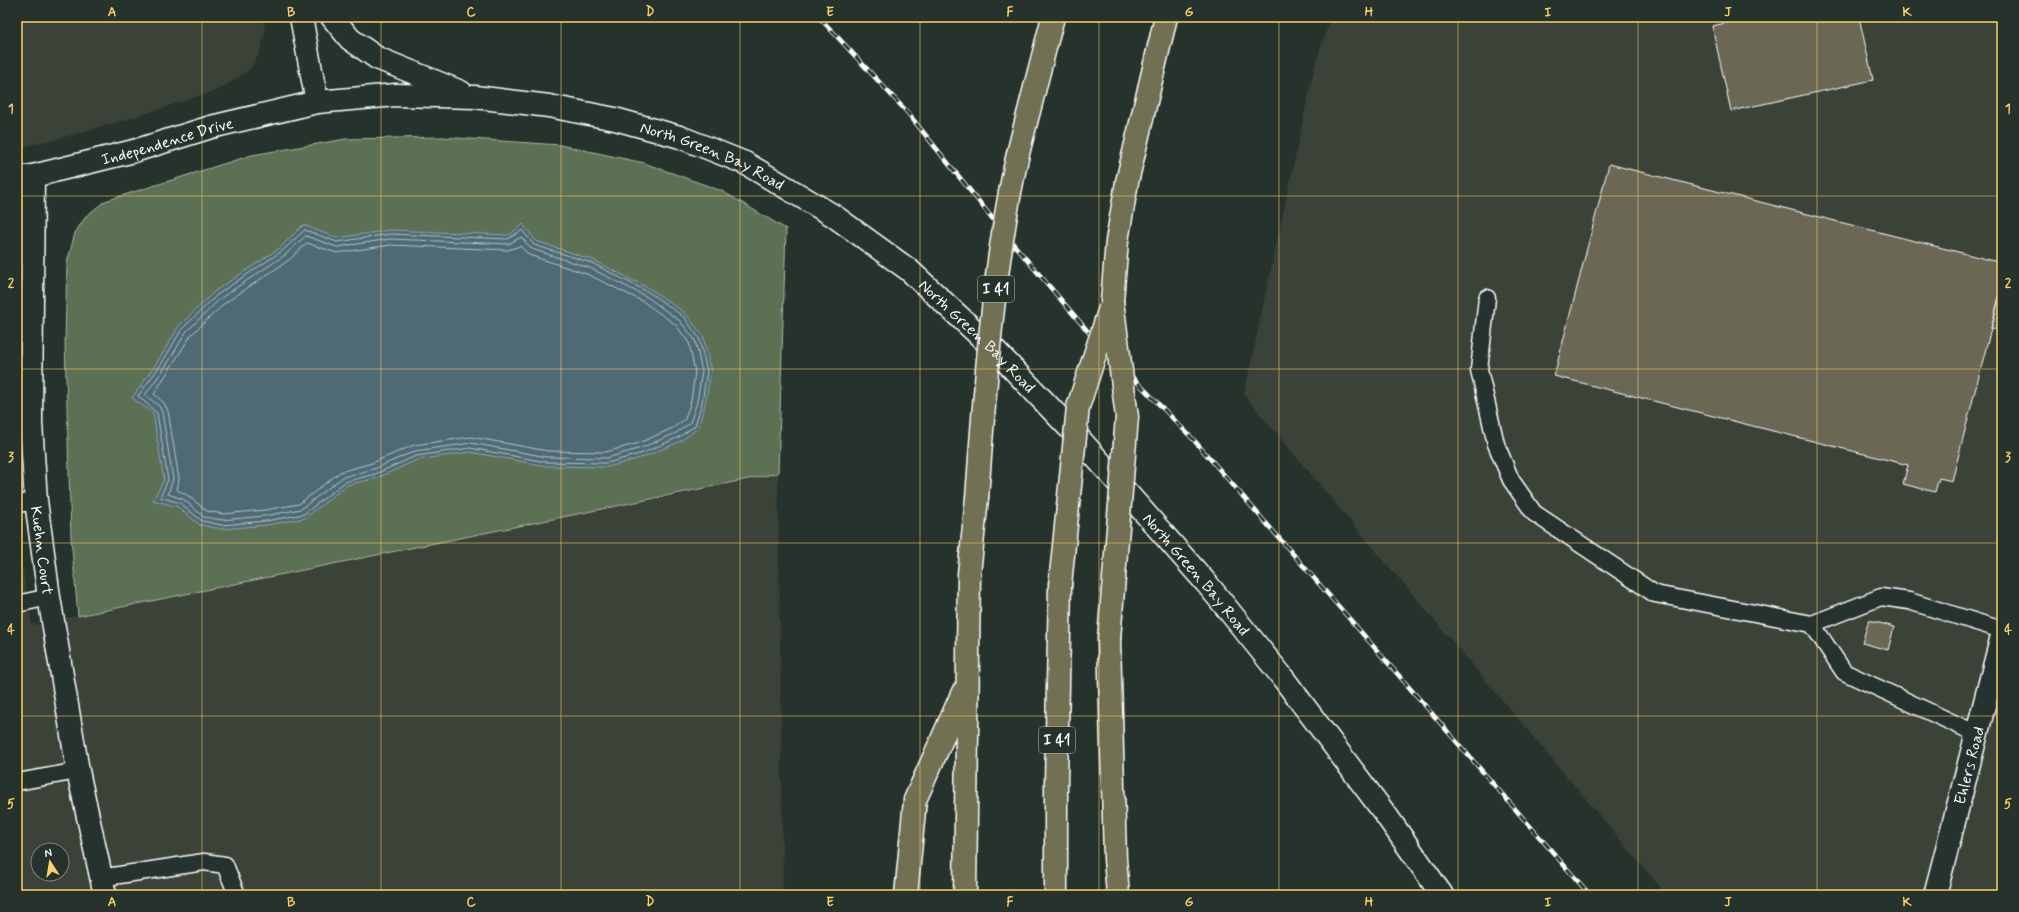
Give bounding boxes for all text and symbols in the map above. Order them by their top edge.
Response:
text: A [108,4,116,21]
text: B [287,4,296,21]
text: C [466,4,476,21]
text: D [646,4,655,21]
text: E [826,4,834,21]
text: F [1007,4,1014,21]
text: G [1185,4,1194,21]
text: H [1365,4,1374,21]
text: I [1545,4,1552,21]
text: J [1724,4,1732,21]
text: K [1902,4,1912,21]
text: 1 [8,101,14,118]
text: 1 [2005,101,2011,118]
street label: Independence Drive [99,113,236,171]
street label: North Green Bay Road [638,118,788,196]
text: 2 [8,275,15,292]
street label: North Green Bay Road [914,275,1039,398]
text: 2 [2005,275,2012,292]
road number: I 41 [978,276,1014,302]
text: 3 [8,449,14,466]
text: 3 [2005,449,2011,466]
street label: Kuehn Court [25,505,58,597]
street label: North Green Bay Road [1137,509,1254,640]
text: 4 [7,622,15,639]
text: 4 [2004,622,2012,639]
street label: Ehlers Road [1950,724,1990,807]
road number: I 41 [1039,727,1075,753]
text: 5 [7,796,15,813]
text: 5 [2004,796,2012,813]
north arrow [30,842,70,882]
text: N [43,846,53,861]
text: A [108,894,116,911]
text: B [287,894,296,911]
text: C [466,894,476,911]
text: D [646,894,655,911]
text: E [826,894,834,911]
text: F [1007,894,1014,911]
text: G [1185,894,1194,911]
text: H [1365,894,1374,911]
text: I [1545,894,1552,911]
text: J [1724,894,1732,911]
text: K [1902,894,1912,911]

